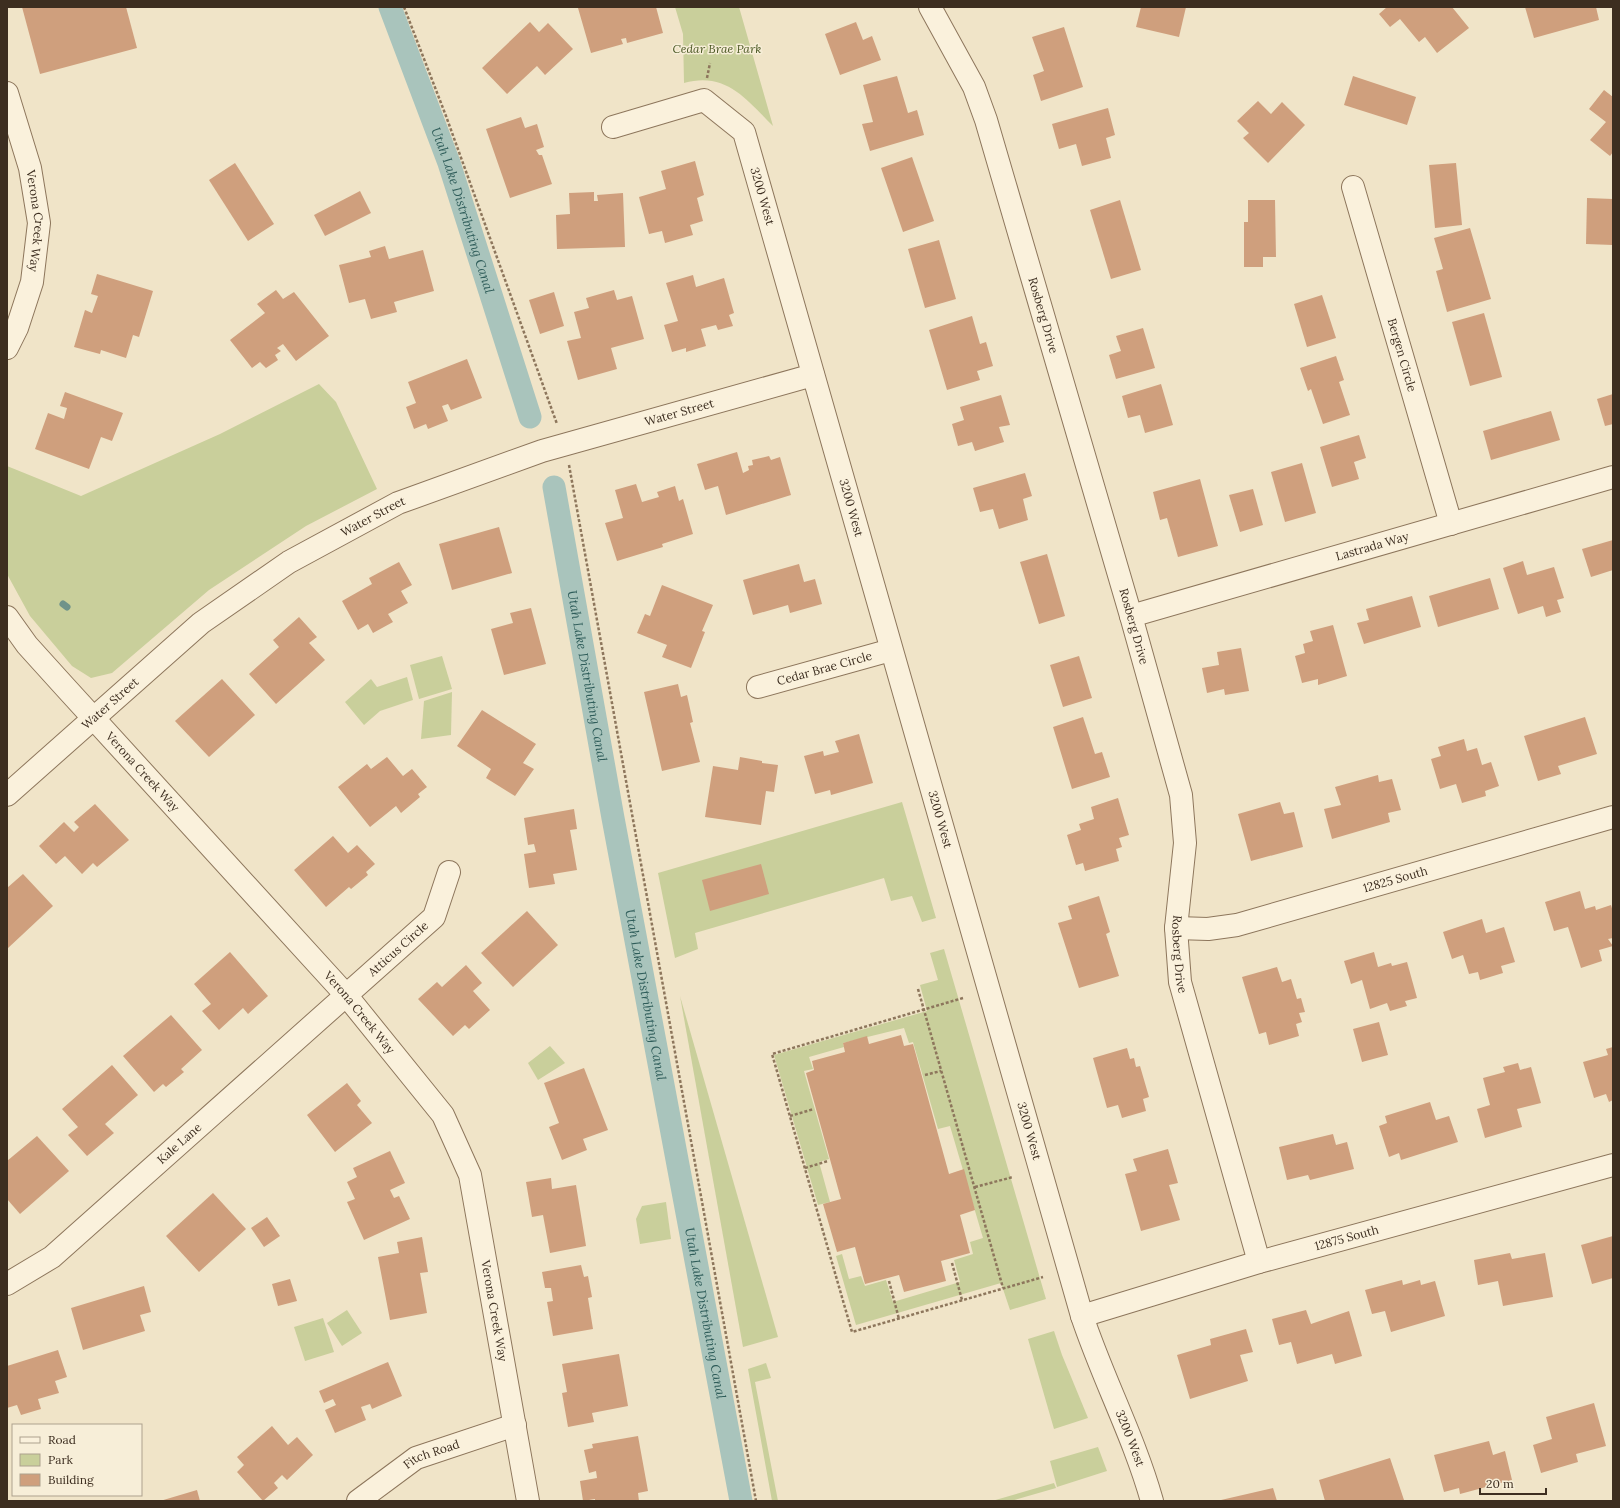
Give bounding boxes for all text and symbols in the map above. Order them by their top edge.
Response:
park label: Cedar Brae Park [672,41,762,56]
water label: Utah Lake Distributing Canal [427,125,498,296]
street label: 3200 West [747,166,778,227]
street label: Verona Creek Way [23,168,47,273]
street label: Rosberg Drive [1025,275,1062,356]
street label: Bergen Circle [1385,316,1420,394]
street label: Water Street [643,395,716,429]
street label: 3200 West [836,477,867,539]
street label: Water Street [338,493,408,540]
street label: Lastrada Way [1334,528,1411,564]
street label: Rosberg Drive [1116,586,1152,667]
water label: Utah Lake Distributing Canal [564,589,611,764]
street label: Cedar Brae Circle [775,648,874,688]
street label: Water Street [78,674,142,732]
street label: Verona Creek Way [102,728,183,815]
street label: 3200 West [925,789,956,850]
street label: 12825 South [1361,863,1429,895]
water label: Utah Lake Distributing Canal [621,908,670,1082]
street label: Rosberg Drive [1169,914,1191,995]
street label: Atticus Circle [364,917,431,980]
street label: Verona Creek Way [320,967,399,1057]
street label: 3200 West [1014,1100,1045,1162]
street label: Kale Lane [154,1119,205,1167]
street label: 12875 South [1313,1222,1380,1253]
water label: Utah Lake Distributing Canal [681,1226,730,1401]
street label: Verona Creek Way [478,1258,511,1363]
street label: 3200 West [1113,1408,1149,1469]
legend [12,1424,142,1496]
text: Road [48,1432,76,1447]
street label: Fitch Road [400,1436,461,1472]
text: Park [48,1452,74,1467]
scale bar [1480,1470,1546,1496]
text: Building [48,1472,94,1487]
text: 20 m [1486,1476,1514,1491]

